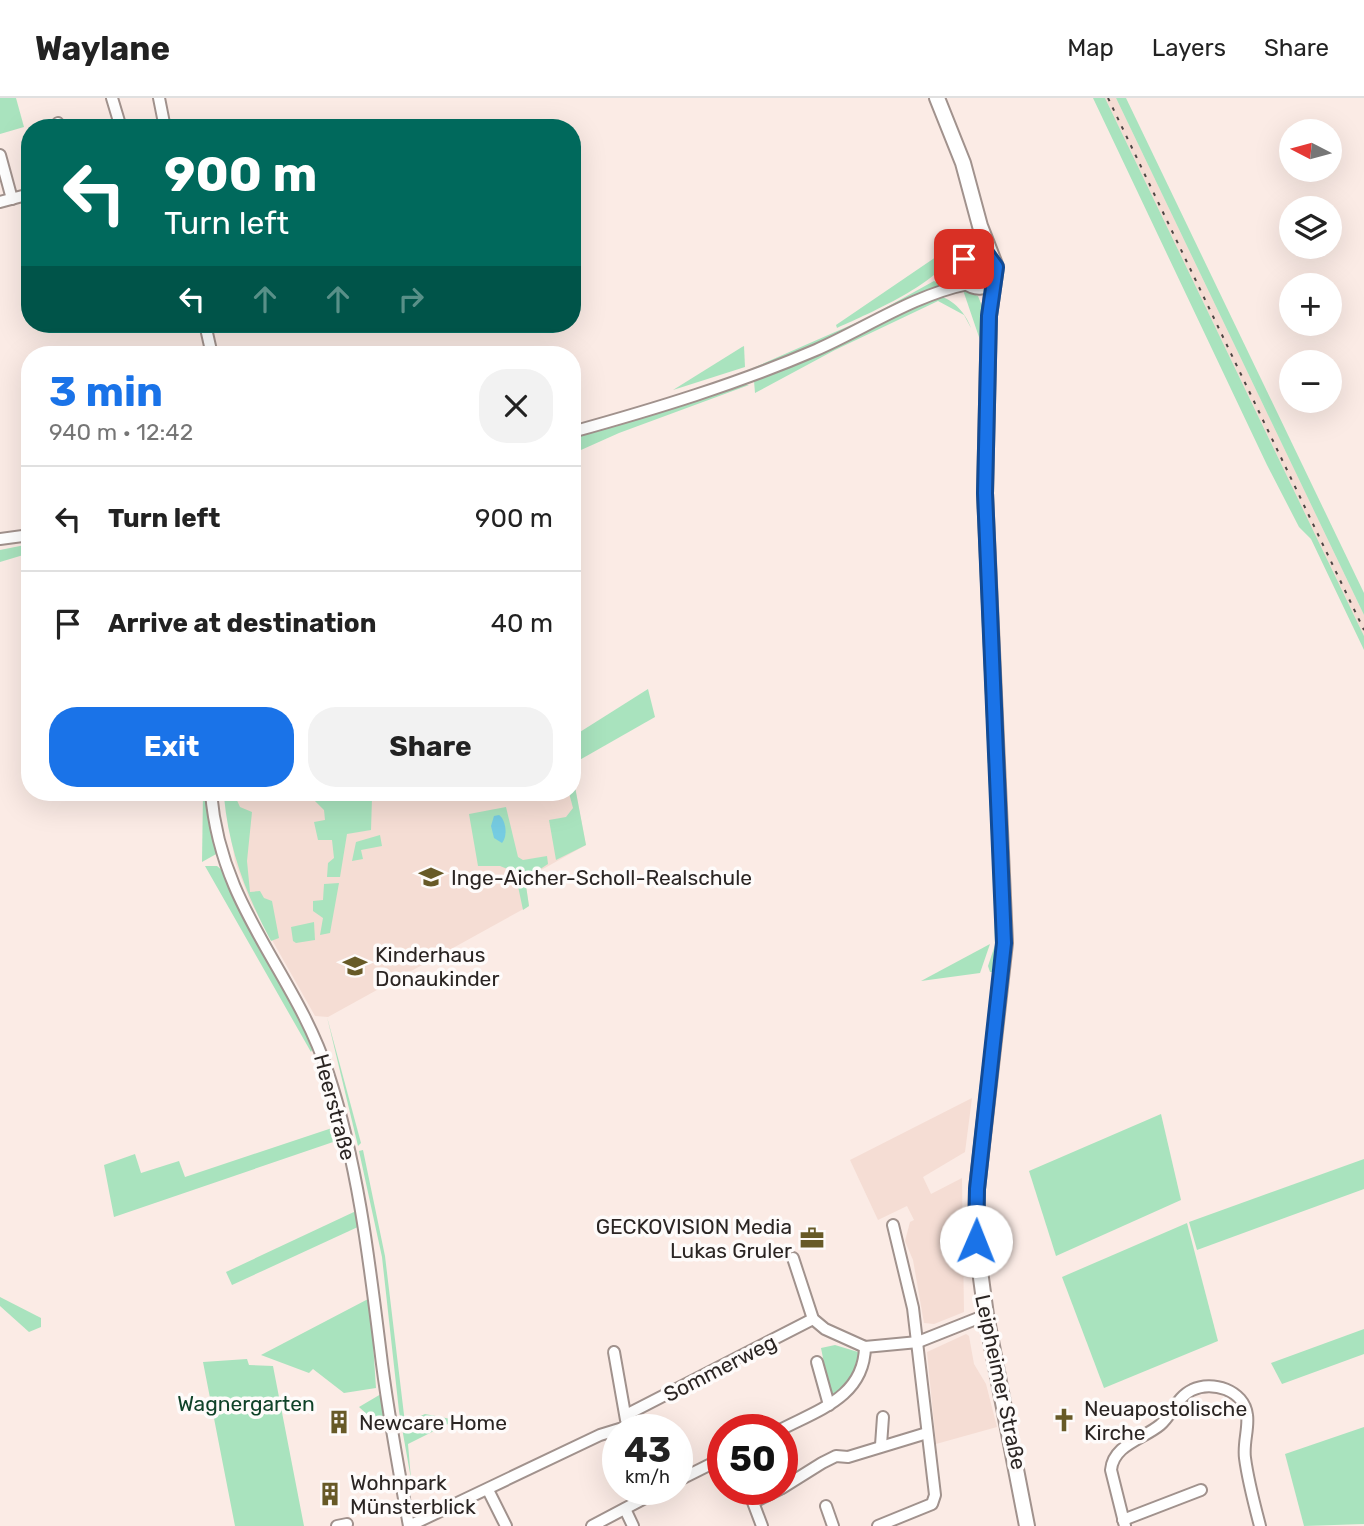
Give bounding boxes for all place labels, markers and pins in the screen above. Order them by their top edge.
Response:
pin [934,229,994,289]
school or university icon: Inge-Aicher-Scholl-Realschule [417,863,445,891]
place label: Inge-Aicher-Scholl-Realschule [451,865,752,890]
place label: Kinderhaus Donaukinder [375,942,499,991]
school or university icon: Kinderhaus Donaukinder [341,952,369,980]
place label: GECKOVISION Media Lukas Gruler [596,1214,792,1263]
office icon: GECKOVISION Media Lukas Gruler [798,1224,826,1252]
place label: Neuapostolische Kirche [1084,1396,1247,1445]
church icon: Neuapostolische Kirche [1050,1406,1078,1434]
building icon: Newcare Home [325,1408,353,1436]
place label: Newcare Home [359,1410,507,1435]
place label: Wohnpark Münsterblick [350,1470,476,1519]
building icon: Wohnpark Münsterblick [316,1480,344,1508]

